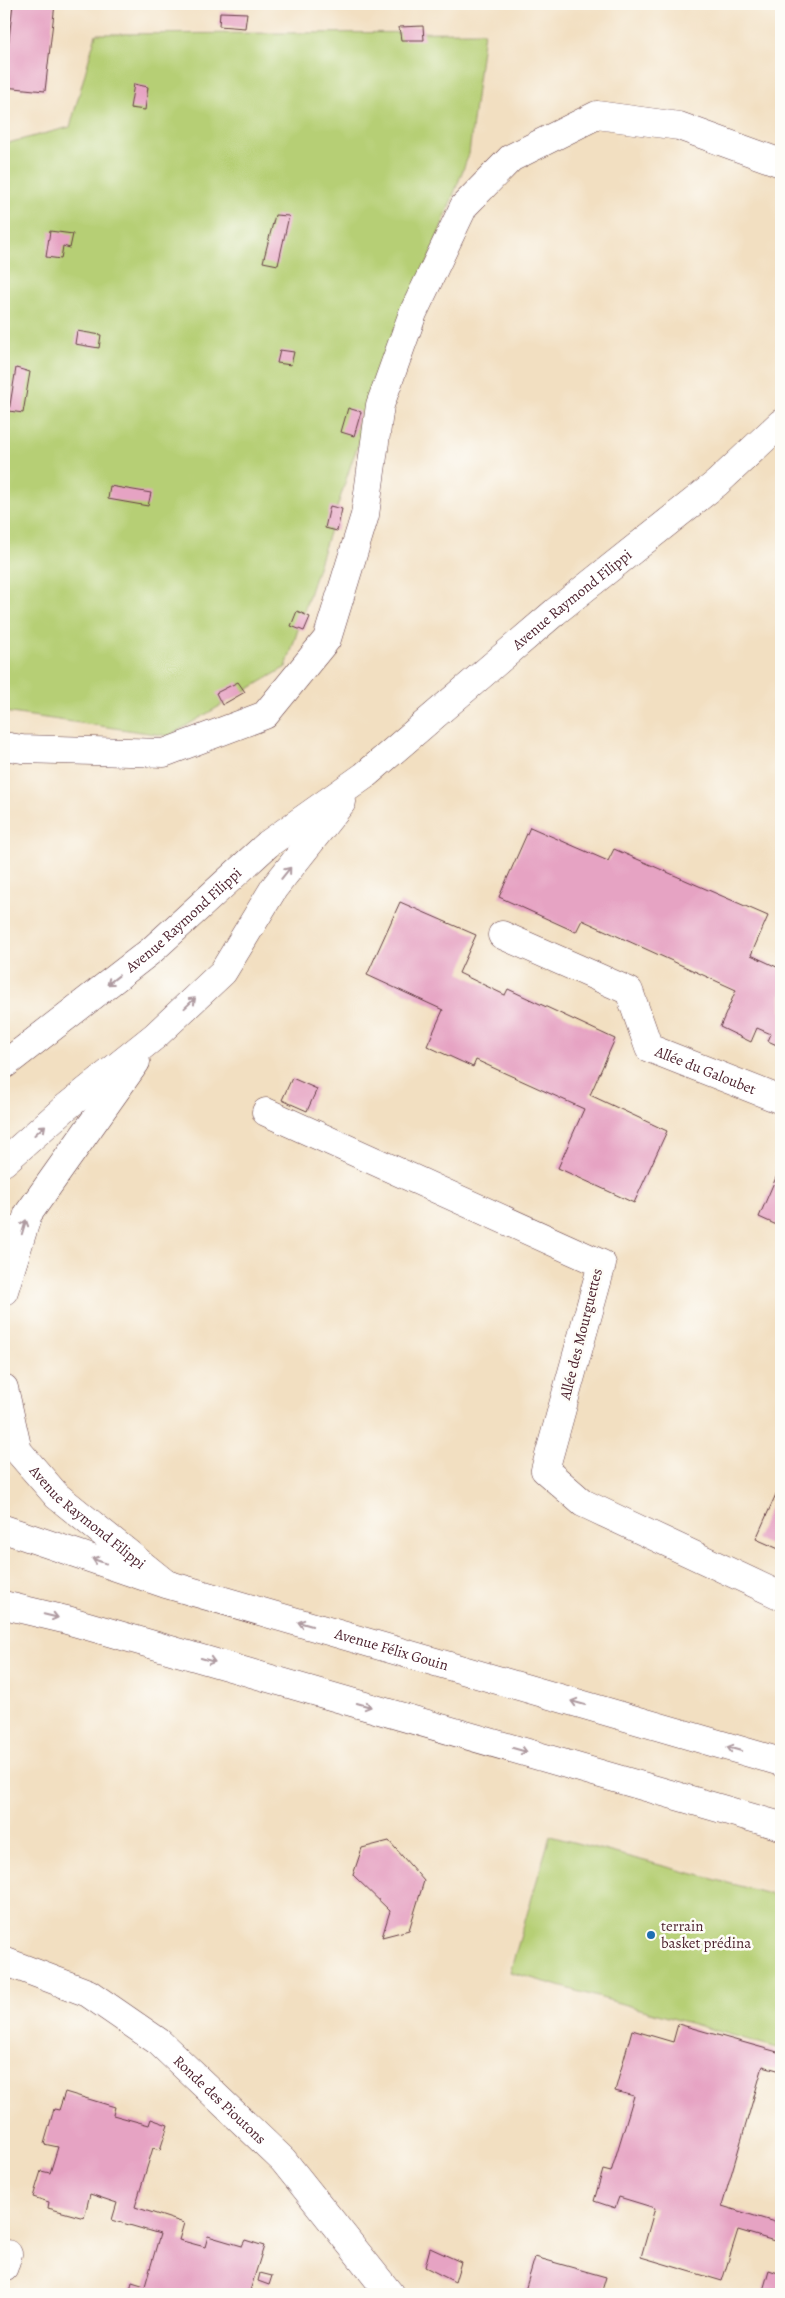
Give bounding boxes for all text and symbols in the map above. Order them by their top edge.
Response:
street label: Avenue Raymond Filippi [507,545,636,655]
street label: Avenue Raymond Filippi [121,863,246,977]
one-way arrow [280,867,291,880]
one-way arrow [107,975,120,986]
one-way arrow [184,997,197,1009]
street label: Allée du Galoubet [651,1041,759,1099]
one-way arrow [34,1124,47,1136]
one-way arrow [19,1220,29,1236]
street label: Allée des Mourguettes [555,1266,607,1403]
street label: Avenue Raymond Filippi [24,1460,150,1574]
one-way arrow [92,1556,107,1565]
one-way arrow [43,1612,59,1621]
one-way arrow [297,1618,313,1628]
street label: Avenue Félix Gouin [332,1623,451,1675]
one-way arrow [199,1656,215,1666]
one-way arrow [571,1698,587,1708]
one-way arrow [355,1701,371,1711]
one-way arrow [727,1743,743,1753]
one-way arrow [511,1746,527,1756]
place label: terrain basket prédina [661,1916,751,1953]
marker: terrain basket prédina [645,1929,657,1941]
street label: Ronde des Pioutons [169,2051,270,2149]

